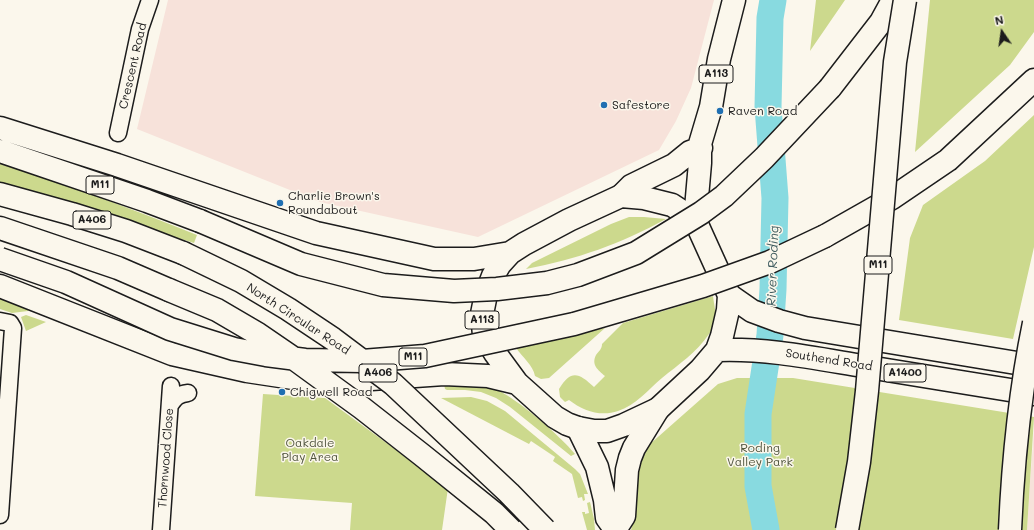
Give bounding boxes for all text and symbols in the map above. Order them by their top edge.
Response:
north arrow [982,12,1022,52]
text: N [993,12,1005,28]
street label: Crescent Road [116,22,150,110]
road number: A113 [699,65,733,83]
place label: Safestore [612,98,670,112]
marker: Safestore [599,100,609,110]
place label: Raven Road [728,104,797,118]
marker: Raven Road [715,106,725,116]
road number: M11 [86,176,114,194]
place label: Charlie Brown's Roundabout [288,189,380,217]
marker: Charlie Brown's Roundabout [275,198,285,208]
road number: A406 [73,211,111,229]
water label: River Roding [764,225,782,307]
road number: M11 [864,256,892,274]
street label: North Circular Road [244,280,352,358]
road number: A113 [465,311,499,329]
street label: Southend Road [784,346,874,374]
road number: M11 [399,348,427,366]
road number: A406 [359,364,397,382]
road number: A1400 [884,364,926,382]
place label: Chigwell Road [290,385,372,399]
marker: Chigwell Road [277,387,287,397]
street label: Thornwood Close [155,408,177,508]
park label: Oakdale Play Area [281,436,339,464]
park label: Roding Valley Park [727,441,793,469]

